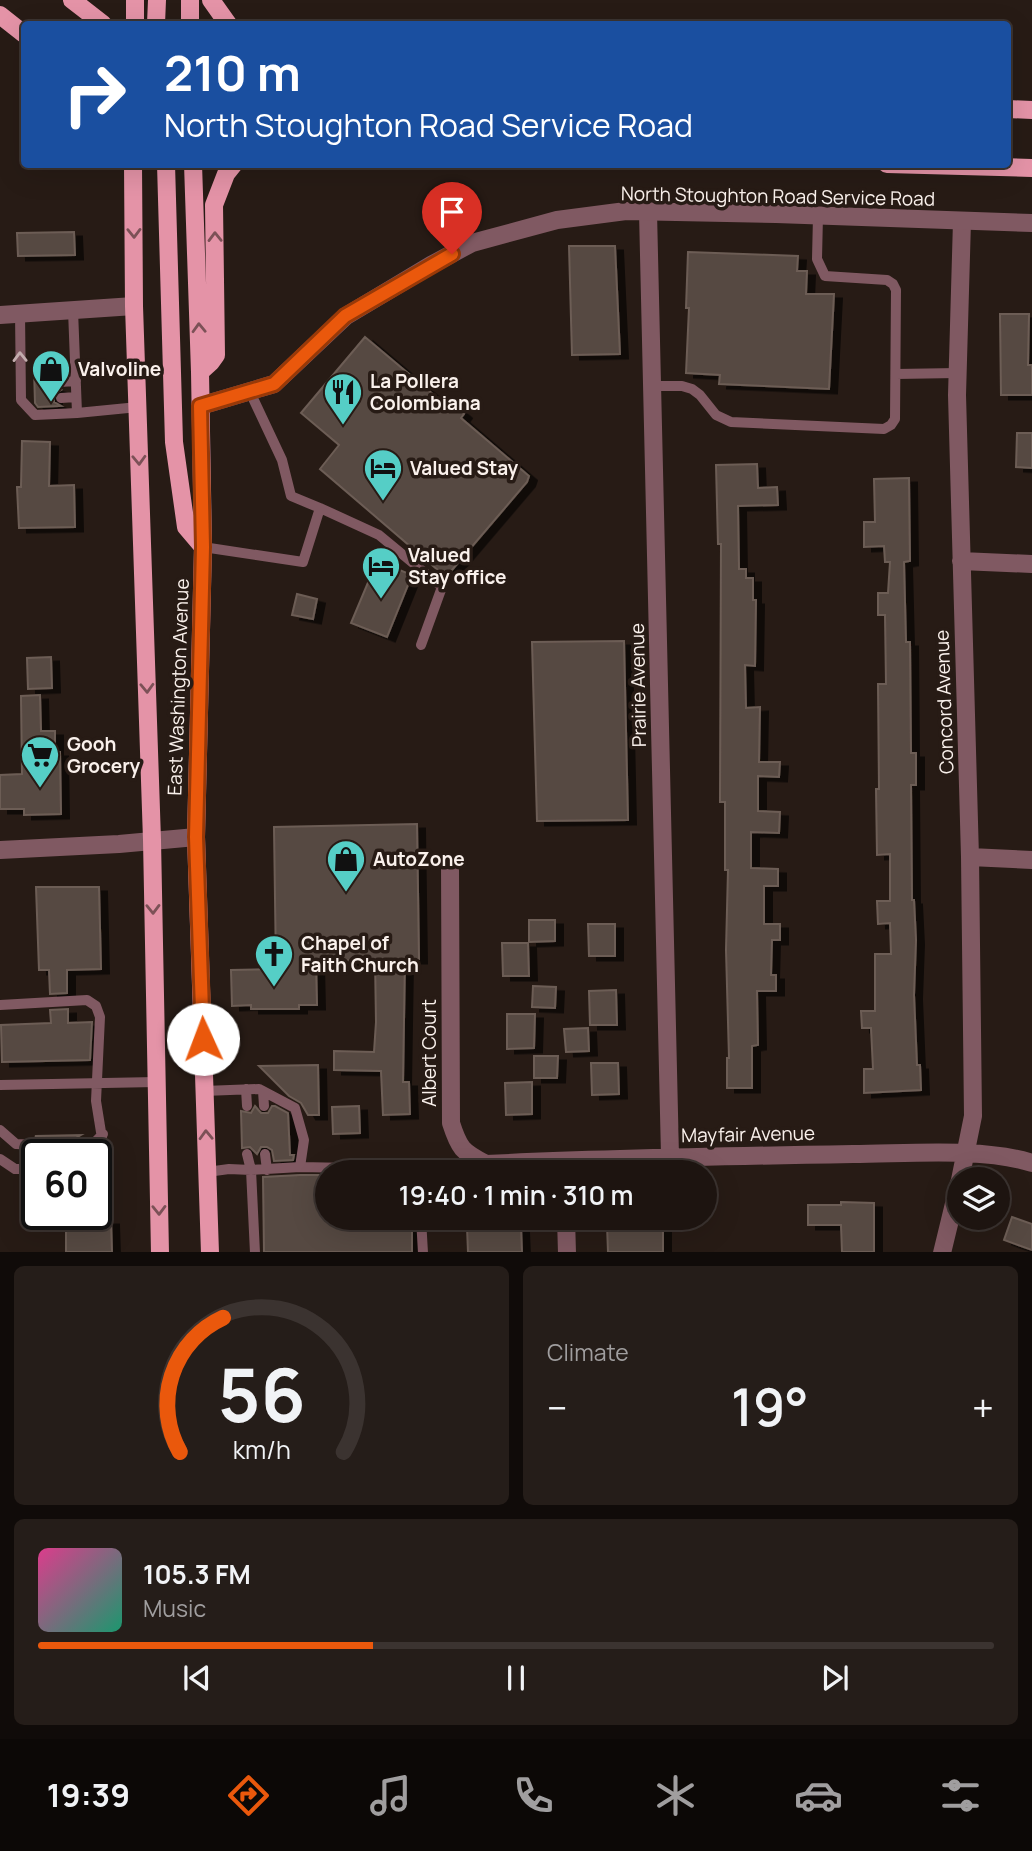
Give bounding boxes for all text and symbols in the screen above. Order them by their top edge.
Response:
text: 210 m [164,39,301,106]
icon: right [49,49,140,140]
text: North Stoughton Road Service Road [164,103,693,147]
street label: North Stoughton Road Service Road [621,180,935,212]
pin [422,182,482,254]
icon: arrive [433,193,471,231]
one-way arrow [126,228,142,238]
one-way arrow [207,231,222,242]
one-way arrow [191,322,206,333]
shop icon: Valvoline [30,348,72,403]
one-way arrow [13,351,28,362]
place label: Valvoline [78,356,161,382]
place label: La Pollera Colombiana [370,368,481,416]
restaurant icon: La Pollera Colombiana [322,371,364,426]
hotel icon: Valued Stay [362,447,404,502]
one-way arrow [132,455,147,466]
place label: Valued Stay [410,455,519,481]
place label: Valued Stay office [408,542,507,590]
hotel icon: Valued Stay office [360,545,402,600]
street label: East Washington Avenue [161,578,195,796]
street label: Prairie Avenue [624,623,652,747]
street label: Concord Avenue [928,629,960,775]
one-way arrow [139,682,154,693]
place label: Gooh Grocery [67,731,140,779]
supermarket icon: Gooh Grocery [19,734,61,789]
shop icon: AutoZone [325,838,367,893]
place label: AutoZone [373,846,465,872]
one-way arrow [146,903,161,914]
place label: Chapel of Faith Church [301,930,419,978]
church icon: Chapel of Faith Church [253,933,295,988]
street label: Albert Court [416,999,442,1107]
position arrow [166,1002,240,1076]
street label: Mayfair Avenue [681,1120,815,1148]
one-way arrow [198,1130,213,1141]
speed limit sign: 60 [21,1139,112,1230]
map controls [947,1167,1010,1230]
button: layers [947,1167,1010,1230]
text: 19:40 · 1 min · 310 m [399,1177,633,1213]
one-way arrow [152,1204,167,1215]
text: Climate [547,1336,629,1368]
text: 56 [218,1344,305,1444]
text: 19° [731,1371,809,1442]
text: − [547,1381,568,1433]
text: + [972,1381,994,1433]
text: km/h [232,1431,291,1466]
text: 105.3 FM [143,1556,251,1592]
text: Music [143,1592,206,1624]
icon: previous [178,1659,216,1697]
icon: pause [497,1659,535,1697]
icon: next [816,1659,854,1697]
icon: directions [224,1771,273,1820]
icon: music [366,1771,415,1820]
icon: phone [509,1771,558,1820]
icon: climate [651,1771,700,1820]
icon: car [794,1771,843,1820]
icon: filters [936,1771,985,1820]
text: 19:39 [47,1773,130,1817]

